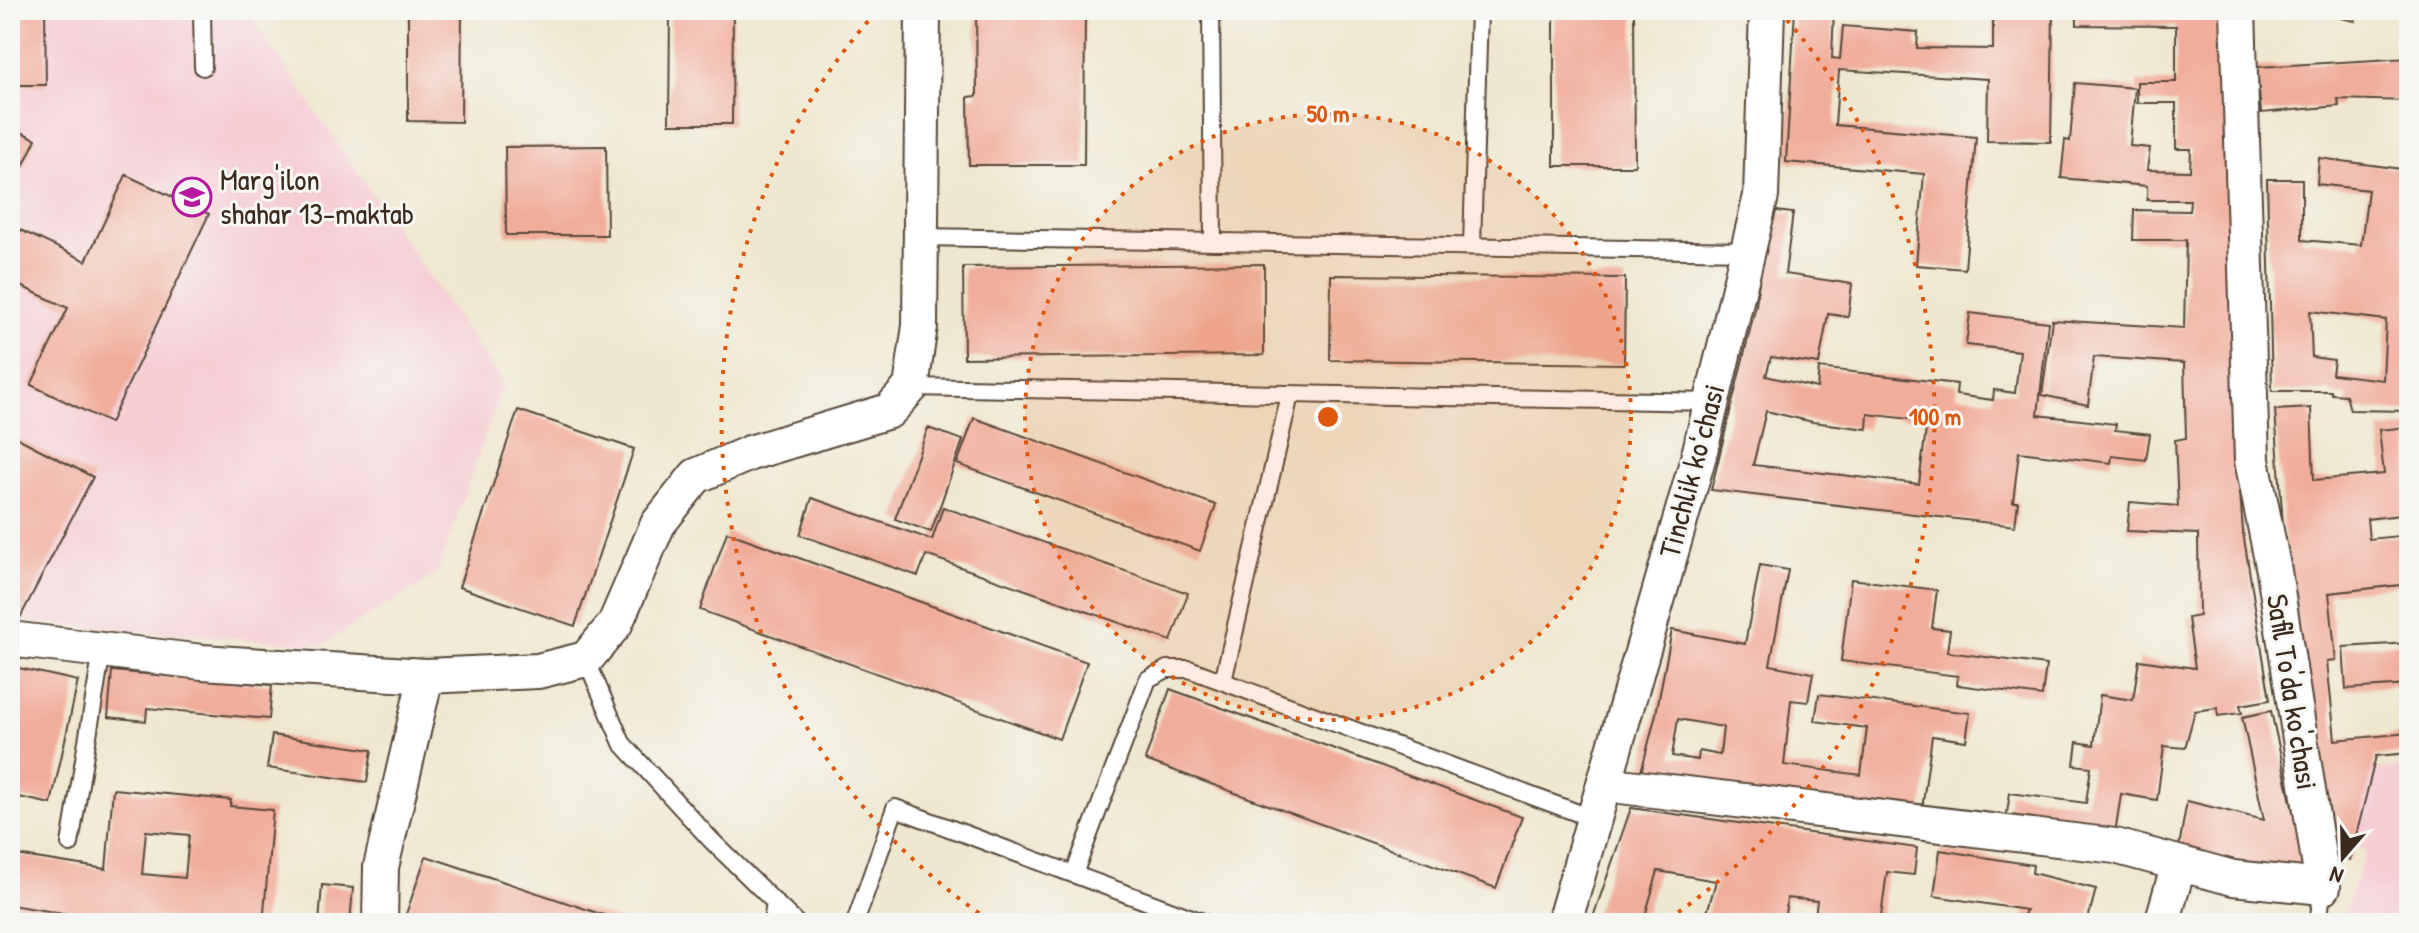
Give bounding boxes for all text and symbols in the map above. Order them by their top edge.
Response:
text: 50 m [1307,97,1349,129]
place label: Marg'ilon shahar 13-maktab [220,159,414,233]
school or university icon: Marg'ilon shahar 13-maktab [171,176,213,218]
street label: Tinchlik koʻchasi [1649,380,1733,562]
text: 100 m [1909,400,1961,432]
centre of rings [1314,403,1342,431]
street label: Safil To'da ko'chasi [2258,591,2328,793]
north arrow [2303,817,2383,897]
text: N [2325,860,2347,892]

